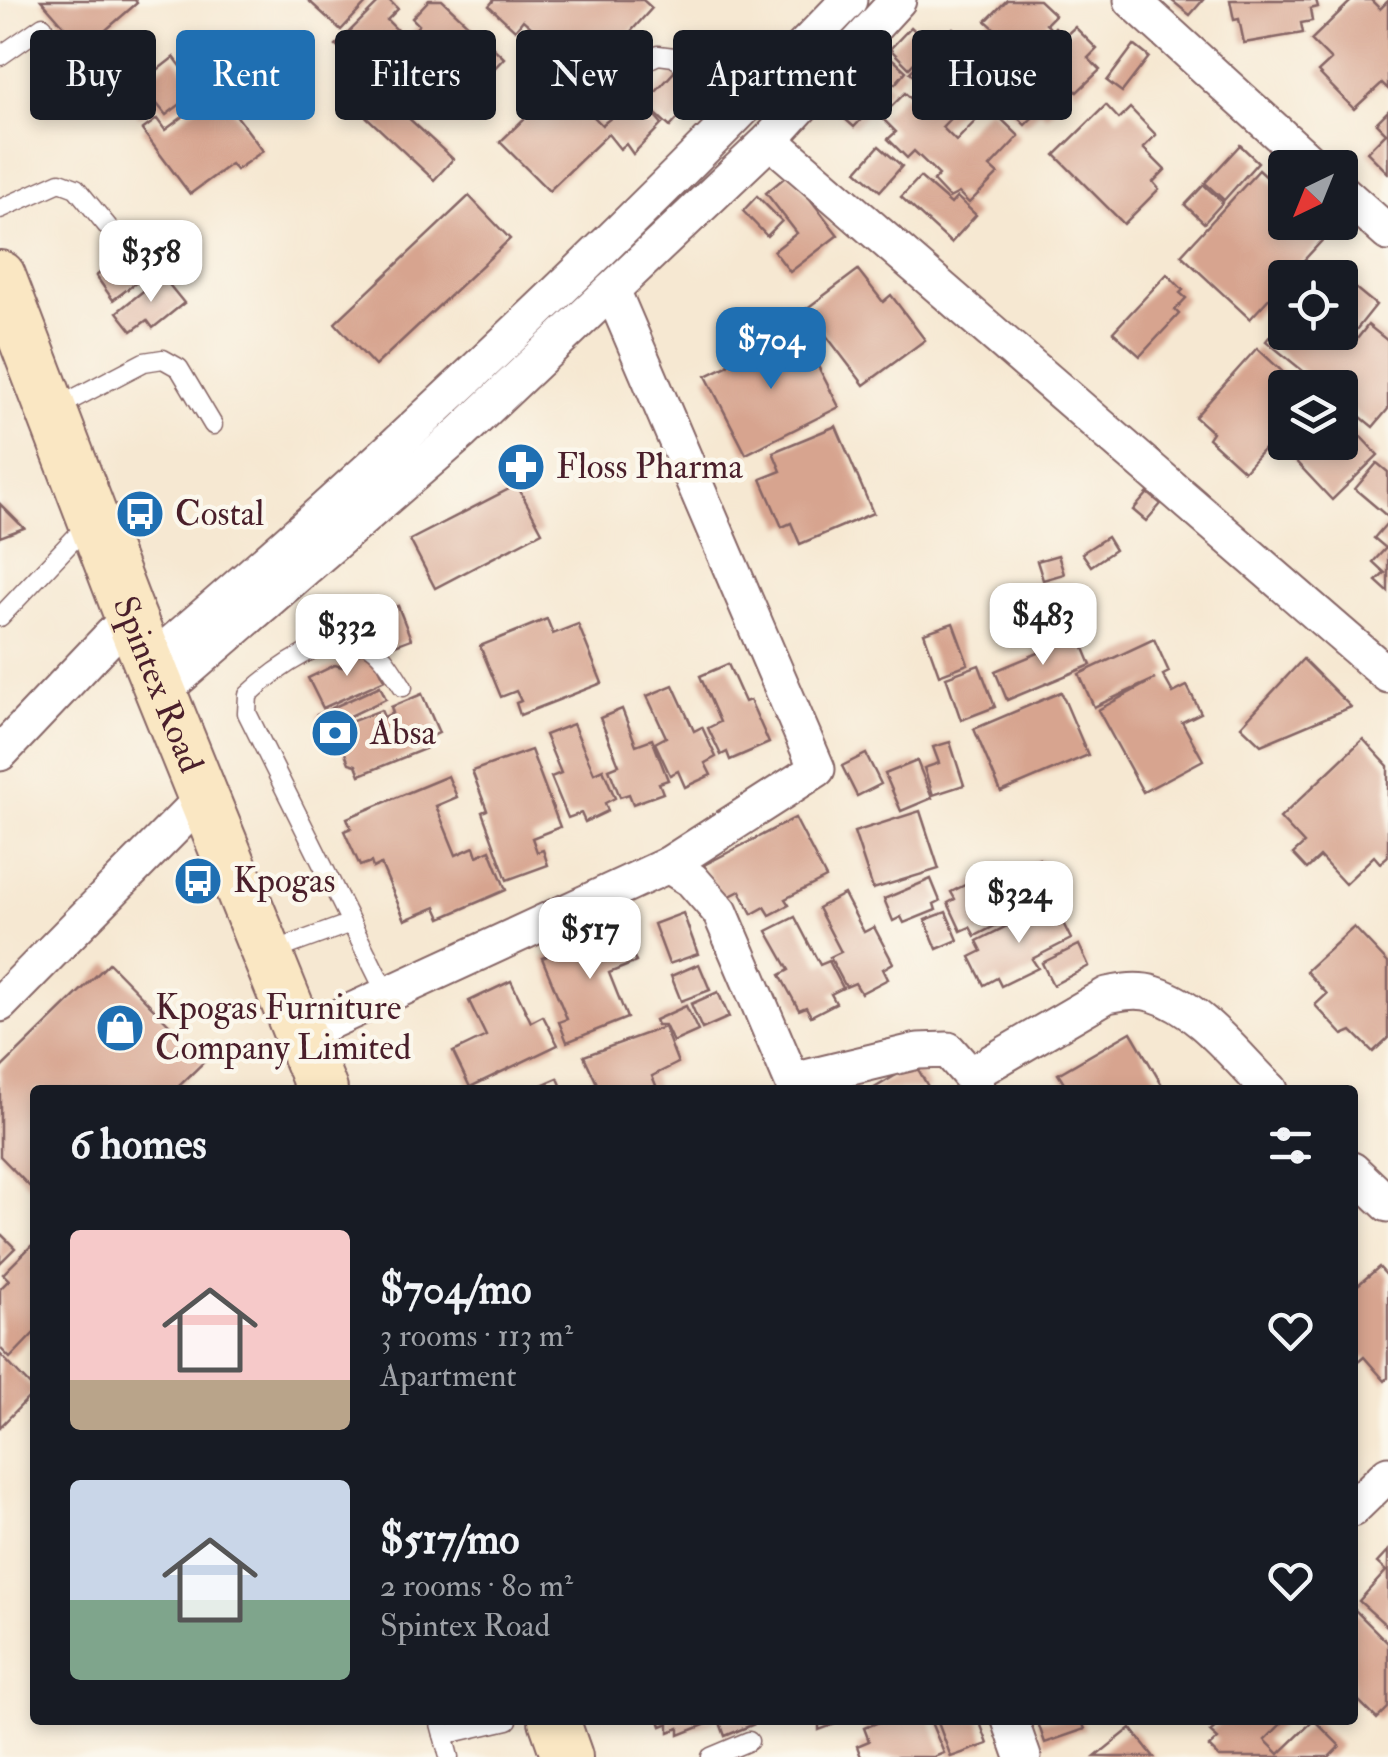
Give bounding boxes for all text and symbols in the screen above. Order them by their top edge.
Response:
chip: Buy [30,30,156,120]
chip: Rent [176,30,315,120]
chip: Filters [335,30,496,120]
chip: New [516,30,653,120]
chip: Apartment [673,30,892,120]
chip: House [912,30,1072,120]
north arrow [1268,150,1358,240]
map controls [1268,150,1358,460]
pin: $358 [92,220,210,305]
text: $358 [121,232,181,272]
button: locate [1268,260,1358,350]
pin: $704 [712,307,830,392]
text: $704 [738,319,804,359]
button: layers [1268,370,1358,460]
pharmacy icon: Floss Pharma [495,441,547,493]
place label: Floss Pharma [556,445,743,489]
bus stop icon: Costal [114,488,166,540]
place label: Costal [175,492,264,536]
pin: $483 [984,583,1102,668]
street label: Spintex Road [103,590,213,779]
pin: $332 [288,594,406,679]
text: $483 [1012,595,1074,635]
text: $332 [318,606,376,646]
bank icon: Absa [309,707,361,759]
place label: Absa [369,711,436,755]
bus stop icon: Kpogas [172,855,224,907]
place label: Kpogas [233,859,335,903]
pin: $324 [960,861,1078,946]
text: $324 [987,873,1051,913]
pin: $517 [531,897,649,982]
text: $517 [561,909,619,949]
place label: Kpogas Furniture Company Limited [155,986,411,1070]
shop icon: Kpogas Furniture Company Limited [94,1002,146,1054]
icon: filters [1263,1118,1318,1173]
text: 6 homes [70,1119,207,1171]
text: $704/mo [380,1264,531,1316]
icon: home [150,1270,270,1390]
icon: heart [1263,1303,1318,1358]
text: 3 rooms · 113 m² [380,1316,573,1356]
text: Apartment [380,1356,517,1396]
text: $517/mo [380,1514,520,1566]
icon: home [150,1520,270,1640]
icon: heart [1263,1553,1318,1608]
text: 2 rooms · 80 m² [380,1566,573,1606]
text: Spintex Road [380,1606,550,1646]

